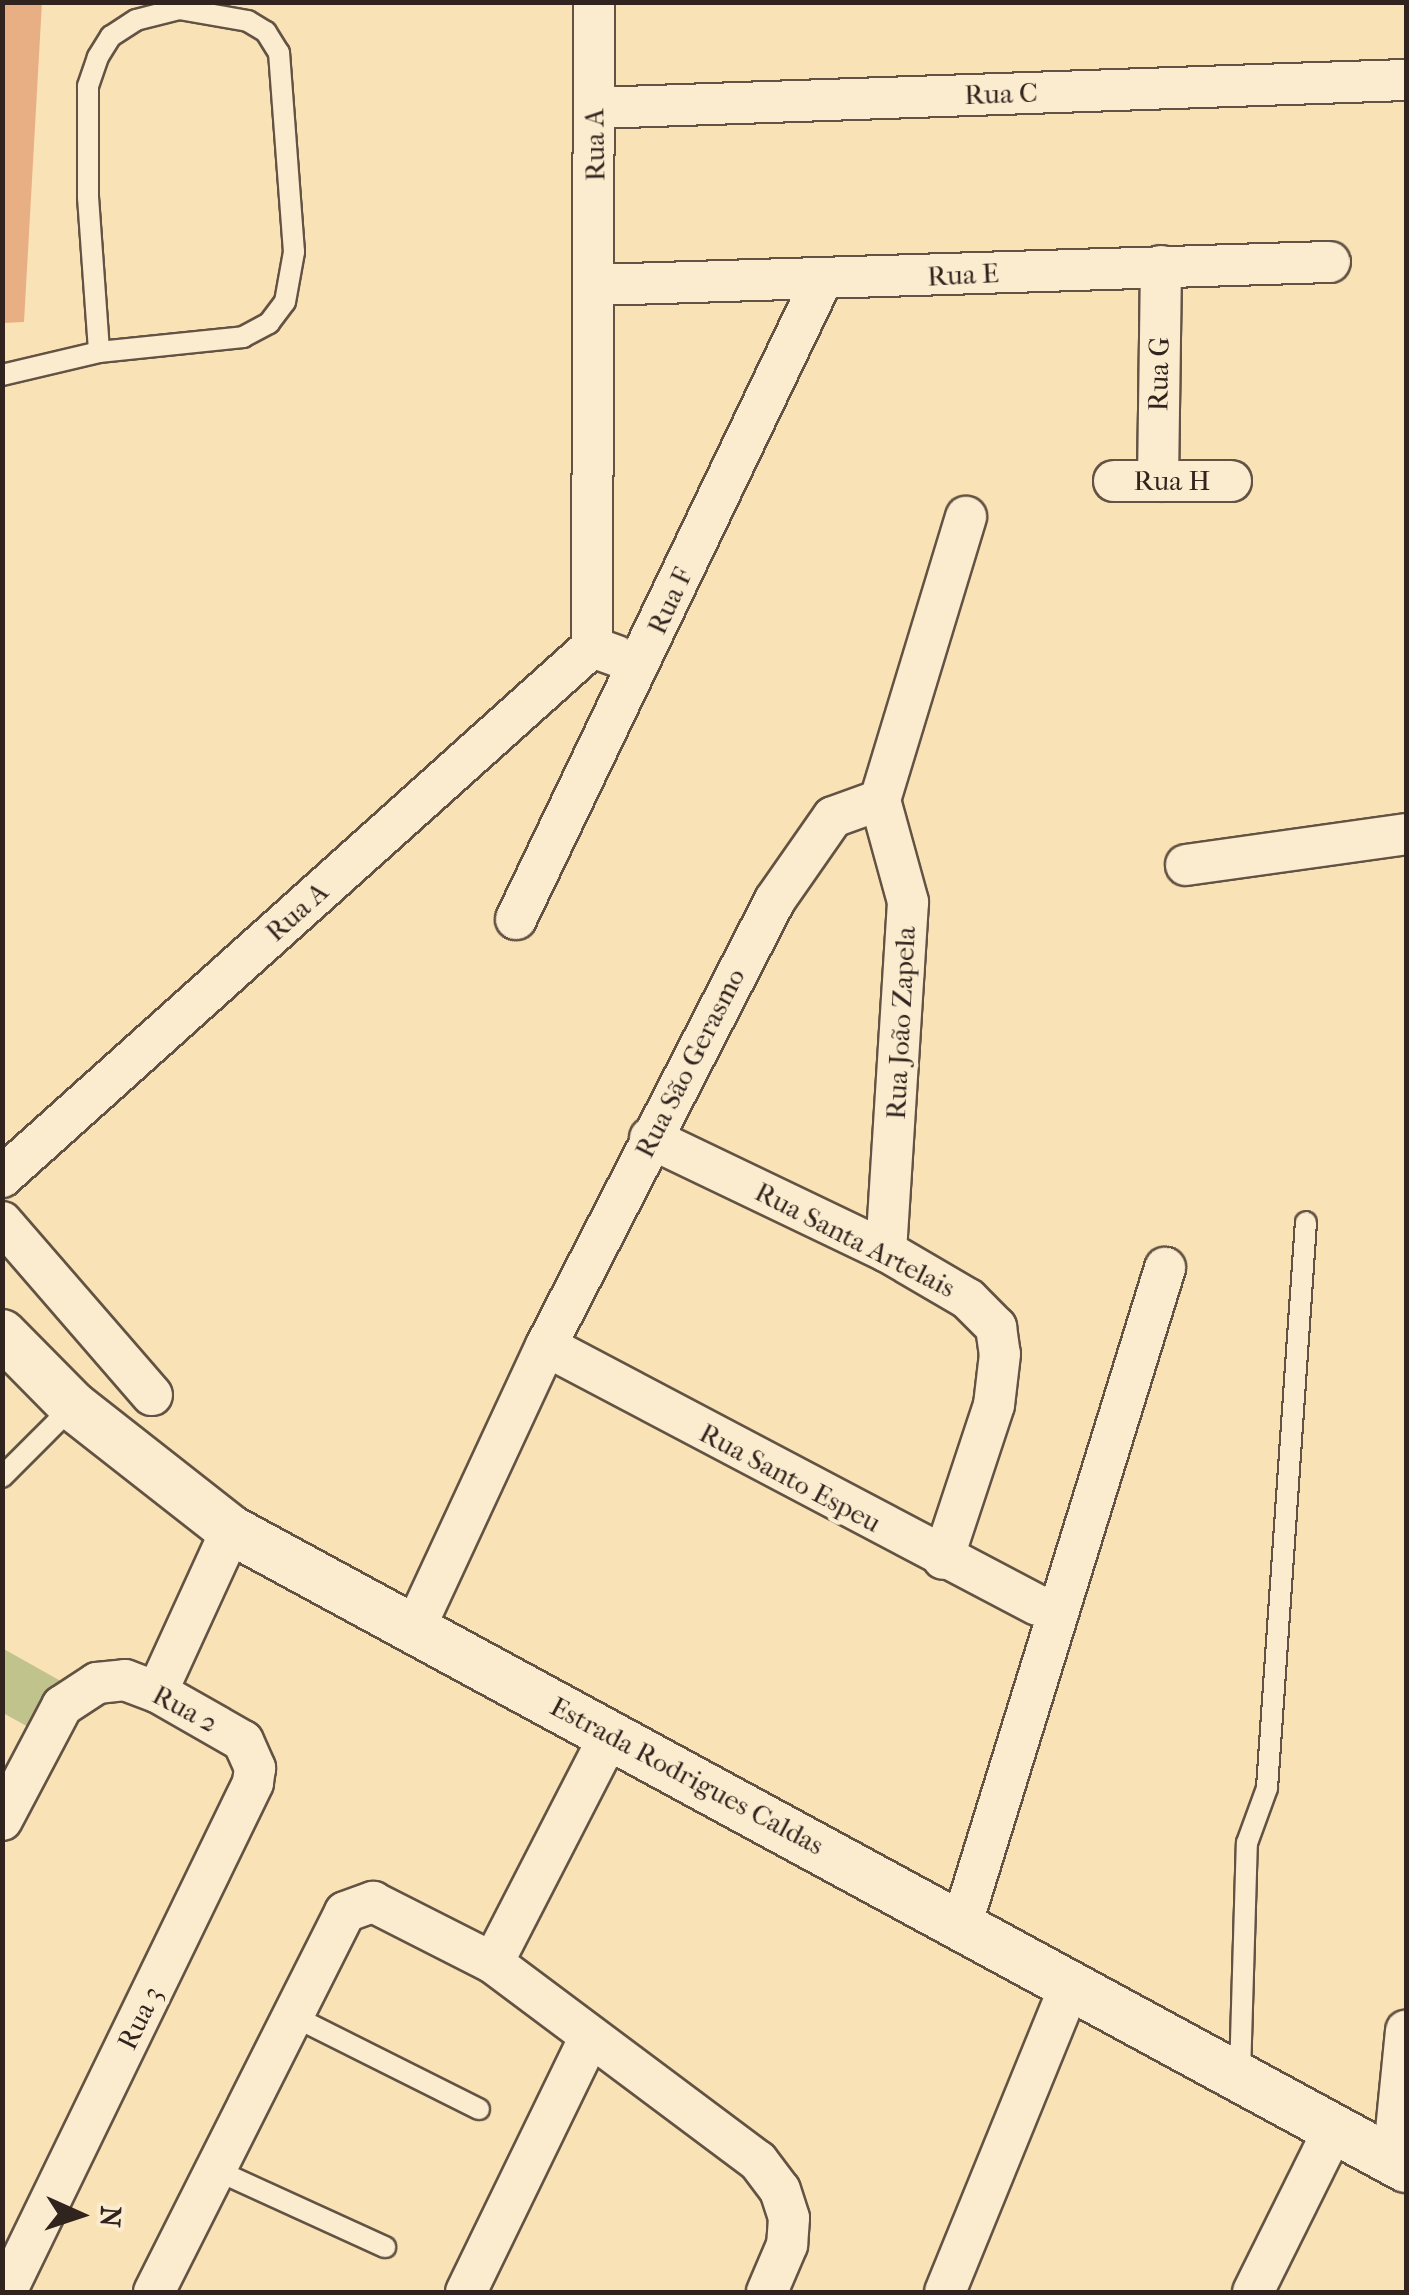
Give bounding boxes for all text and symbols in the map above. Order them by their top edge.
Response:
street label: Rua C [964,76,1038,112]
street label: Rua A [578,108,612,182]
street label: Rua E [926,256,1000,294]
street label: Rua G [1142,336,1176,412]
street label: Rua H [1134,464,1210,498]
street label: Rua F [640,562,700,640]
street label: Rua A [259,875,335,949]
street label: Rua João Zapela [879,926,923,1120]
street label: Rua São Gerasmo [628,962,752,1164]
street label: Rua Santa Artelais [749,1175,961,1305]
street label: Rua Santo Espeu [694,1416,886,1540]
street label: Rua 2 [147,1678,223,1740]
street label: Estrada Rodrigues Caldas [544,1690,830,1862]
street label: Rua 3 [110,1981,170,2055]
north arrow [30,2165,130,2265]
text: N [93,2205,127,2228]

